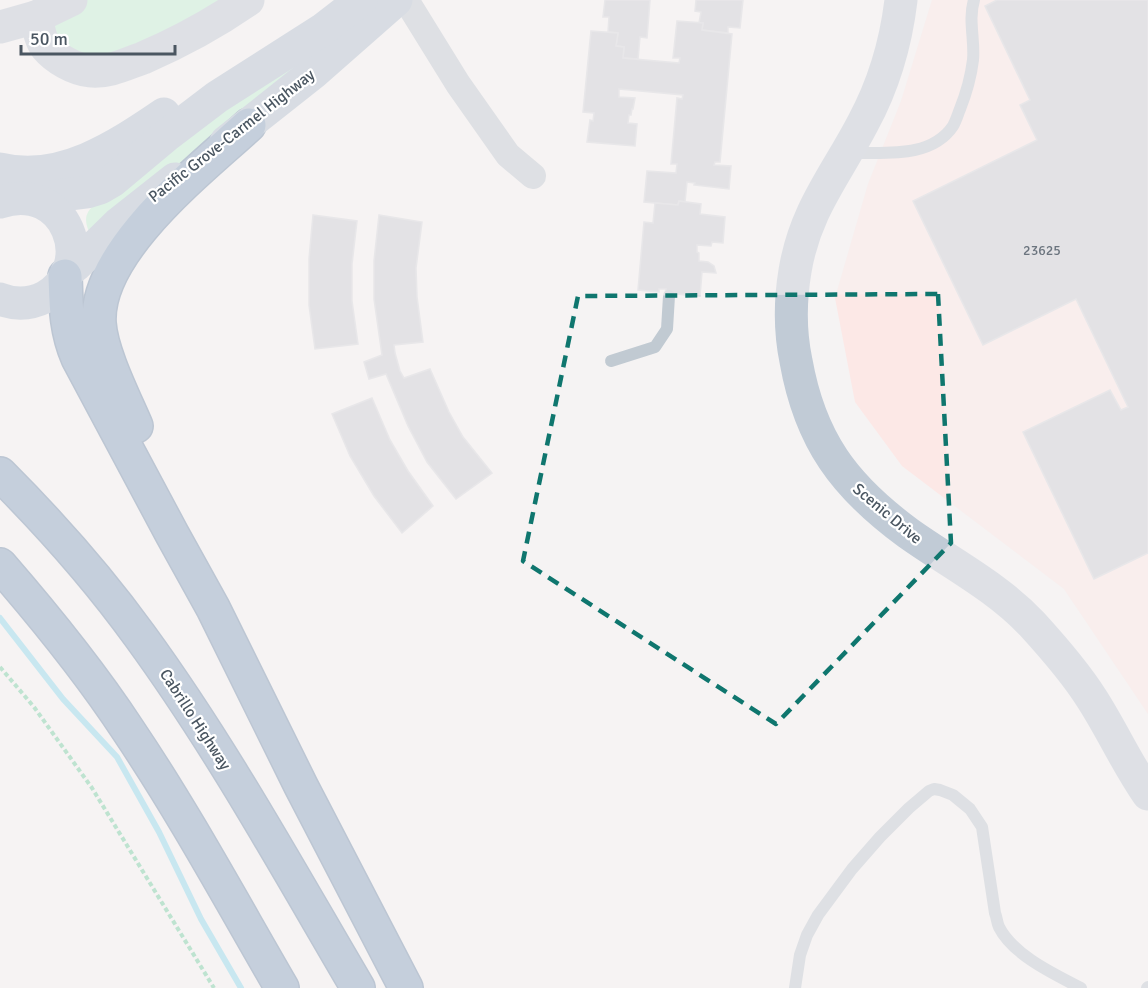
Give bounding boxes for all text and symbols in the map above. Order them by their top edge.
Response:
scale bar [21,18,176,56]
text: 50 m [30,28,68,50]
street label: Pacific Grove-Carmel Highway [145,64,319,207]
house number: 23625 [1023,242,1061,259]
street label: Scenic Drive [849,479,926,549]
street label: Cabrillo Highway [155,665,236,774]

